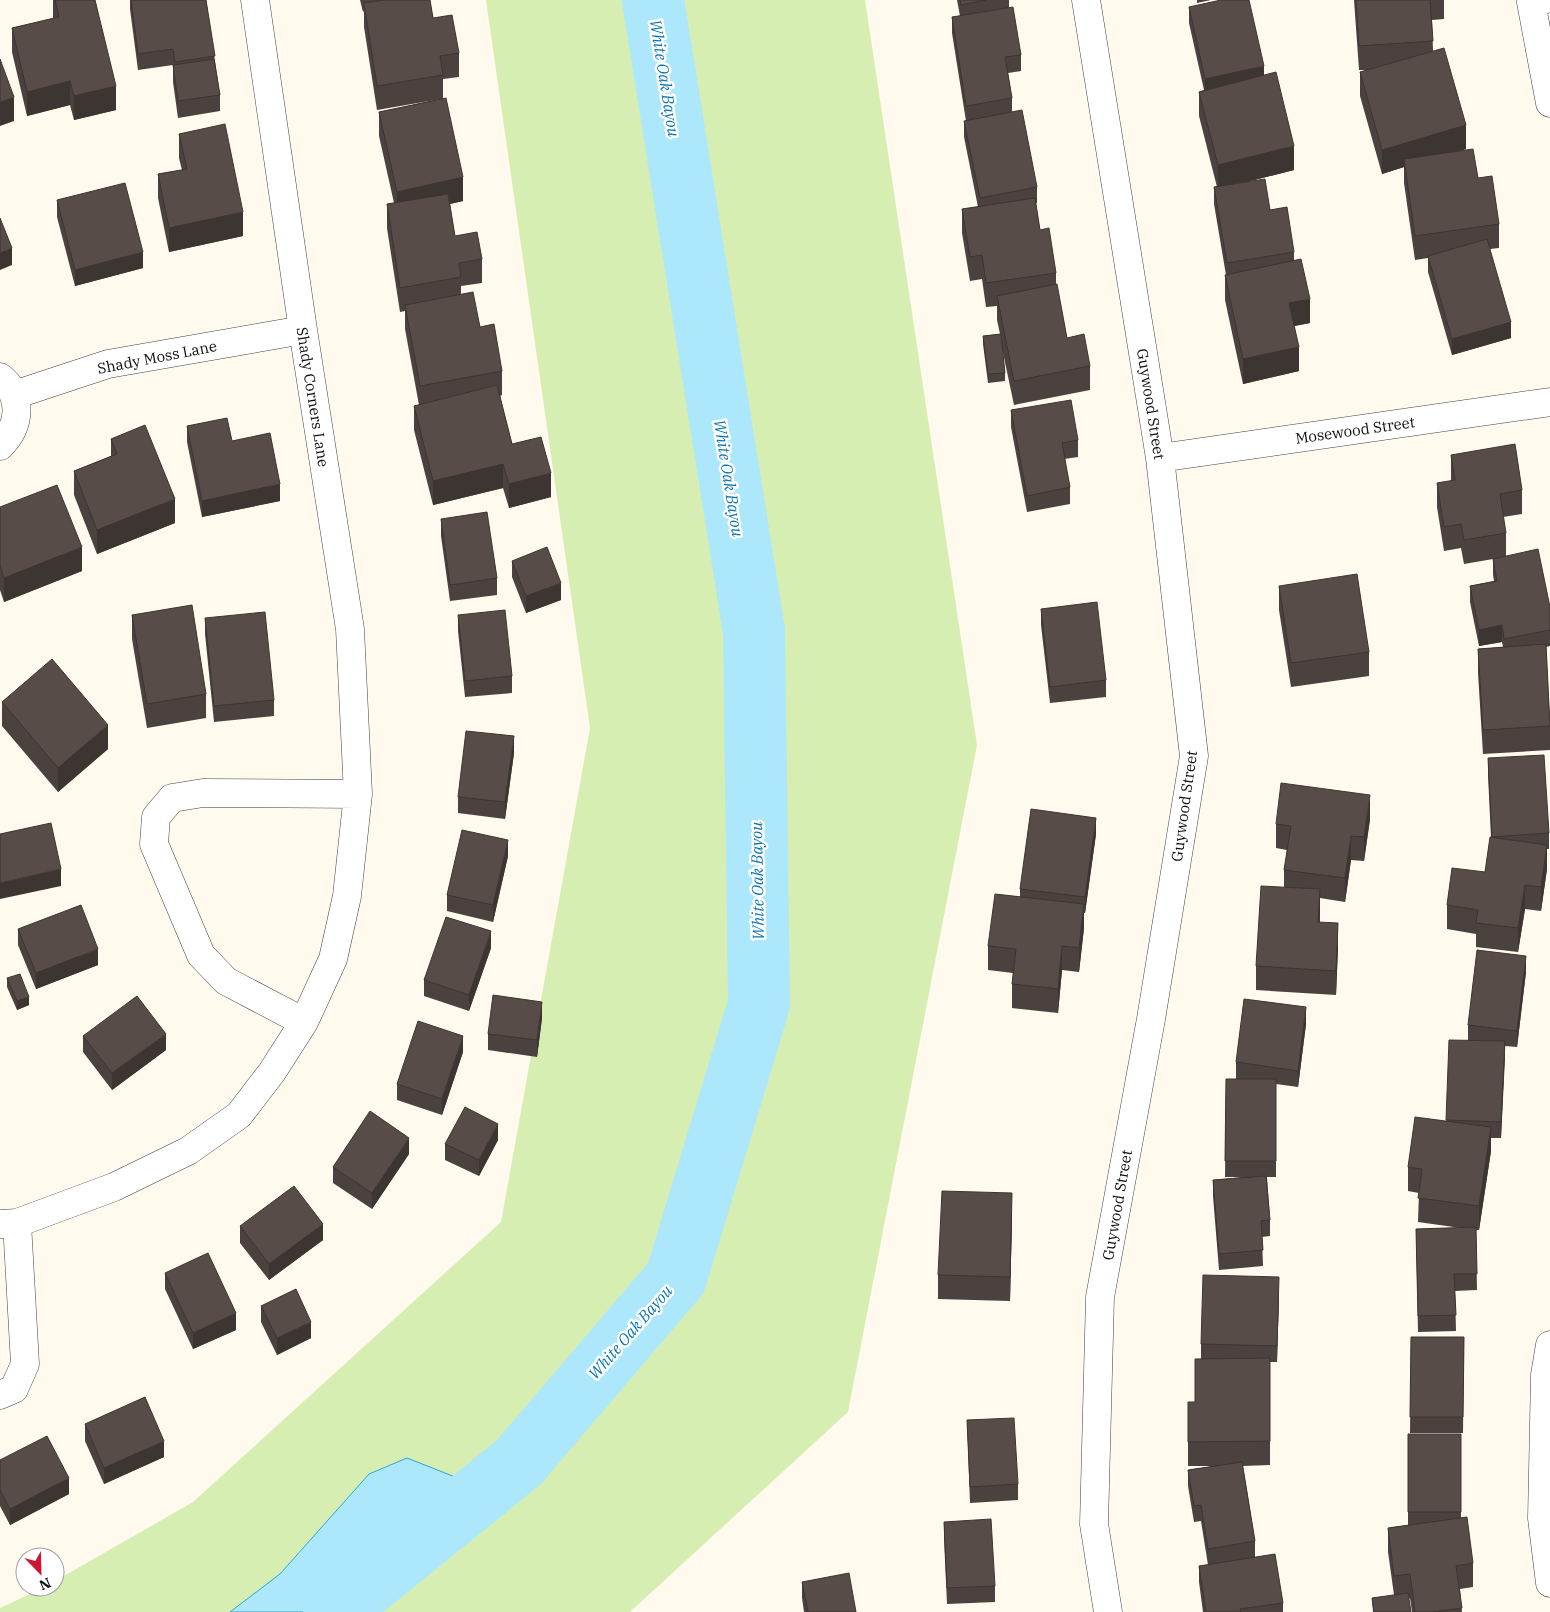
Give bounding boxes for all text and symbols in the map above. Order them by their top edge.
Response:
water label: White Oak Bayou [646,18,684,138]
street label: Shady Corners Lane [293,326,333,468]
street label: Shady Moss Lane [96,336,218,378]
street label: Guywood Street [1133,347,1169,461]
street label: Mosewood Street [1294,412,1416,448]
water label: White Oak Bayou [710,418,748,538]
street label: Guywood Street [1167,749,1201,863]
water label: White Oak Bayou [746,822,768,940]
street label: Guywood Street [1098,1148,1136,1262]
water label: White Oak Bayou [584,1281,676,1383]
north arrow [15,1547,65,1597]
text: N [36,1574,54,1594]

